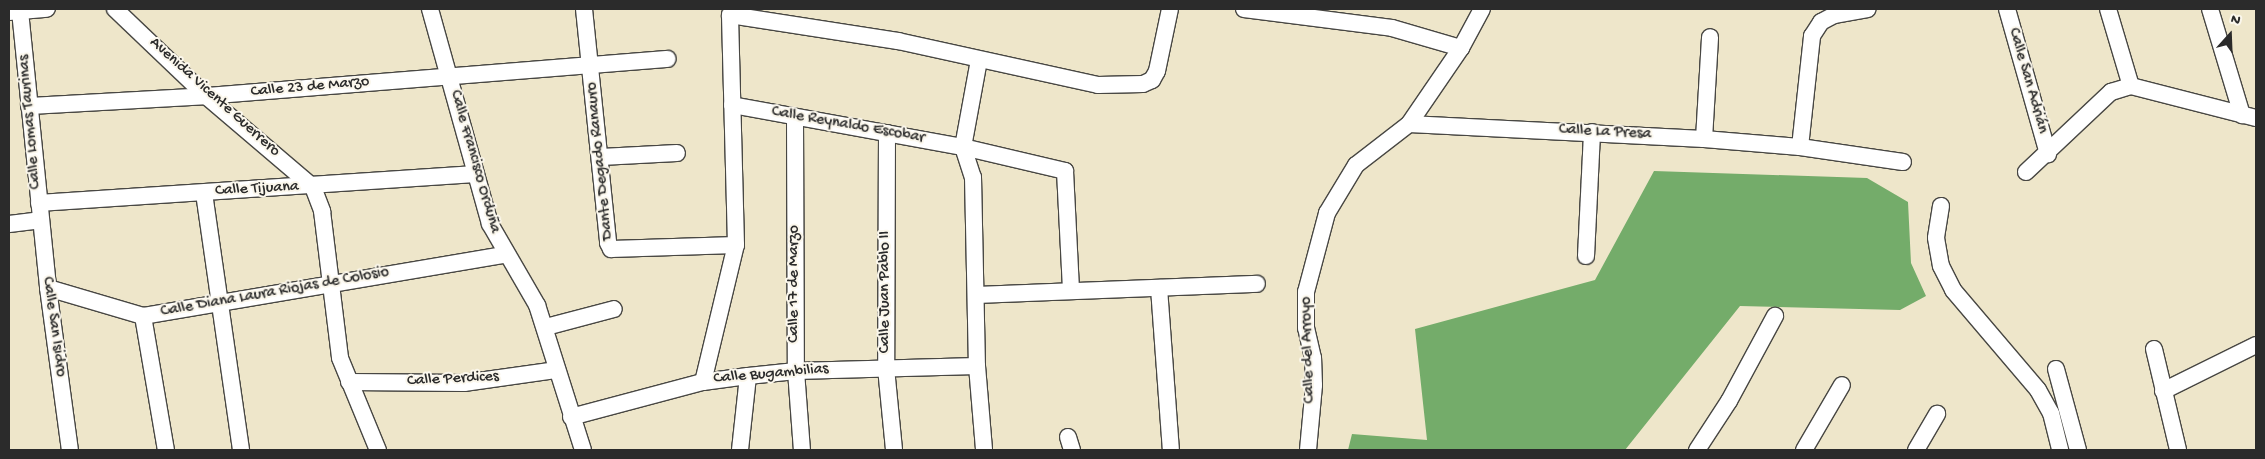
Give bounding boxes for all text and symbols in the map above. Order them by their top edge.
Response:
north arrow [2205,10,2255,60]
text: N [2228,11,2242,30]
street label: Calle San Adrián [2003,26,2051,136]
street label: Avenida Vicente Guerrero [145,34,283,162]
street label: Calle Lomas Taurinas [16,54,46,190]
street label: Calle 23 de Marzo [250,73,370,103]
street label: Dante Degado Ranauro [583,81,619,241]
street label: Calle Francisco Orduña [444,88,504,236]
street label: Calle Reynaldo Escobar [770,103,926,149]
street label: Calle La Presa [1558,121,1652,145]
street label: Calle Tijuana [215,178,299,202]
street label: Calle 17 de Marzo [785,225,805,343]
street label: Calle Juan Pablo II [876,231,896,353]
street label: Calle Diana Laura Riojas de Colosio [159,263,391,323]
street label: Calle San Isidro [36,276,70,378]
street label: Calle del Arroyo [1298,296,1320,404]
street label: Calle Bugambilias [713,360,829,390]
street label: Calle Perdices [407,368,499,392]

